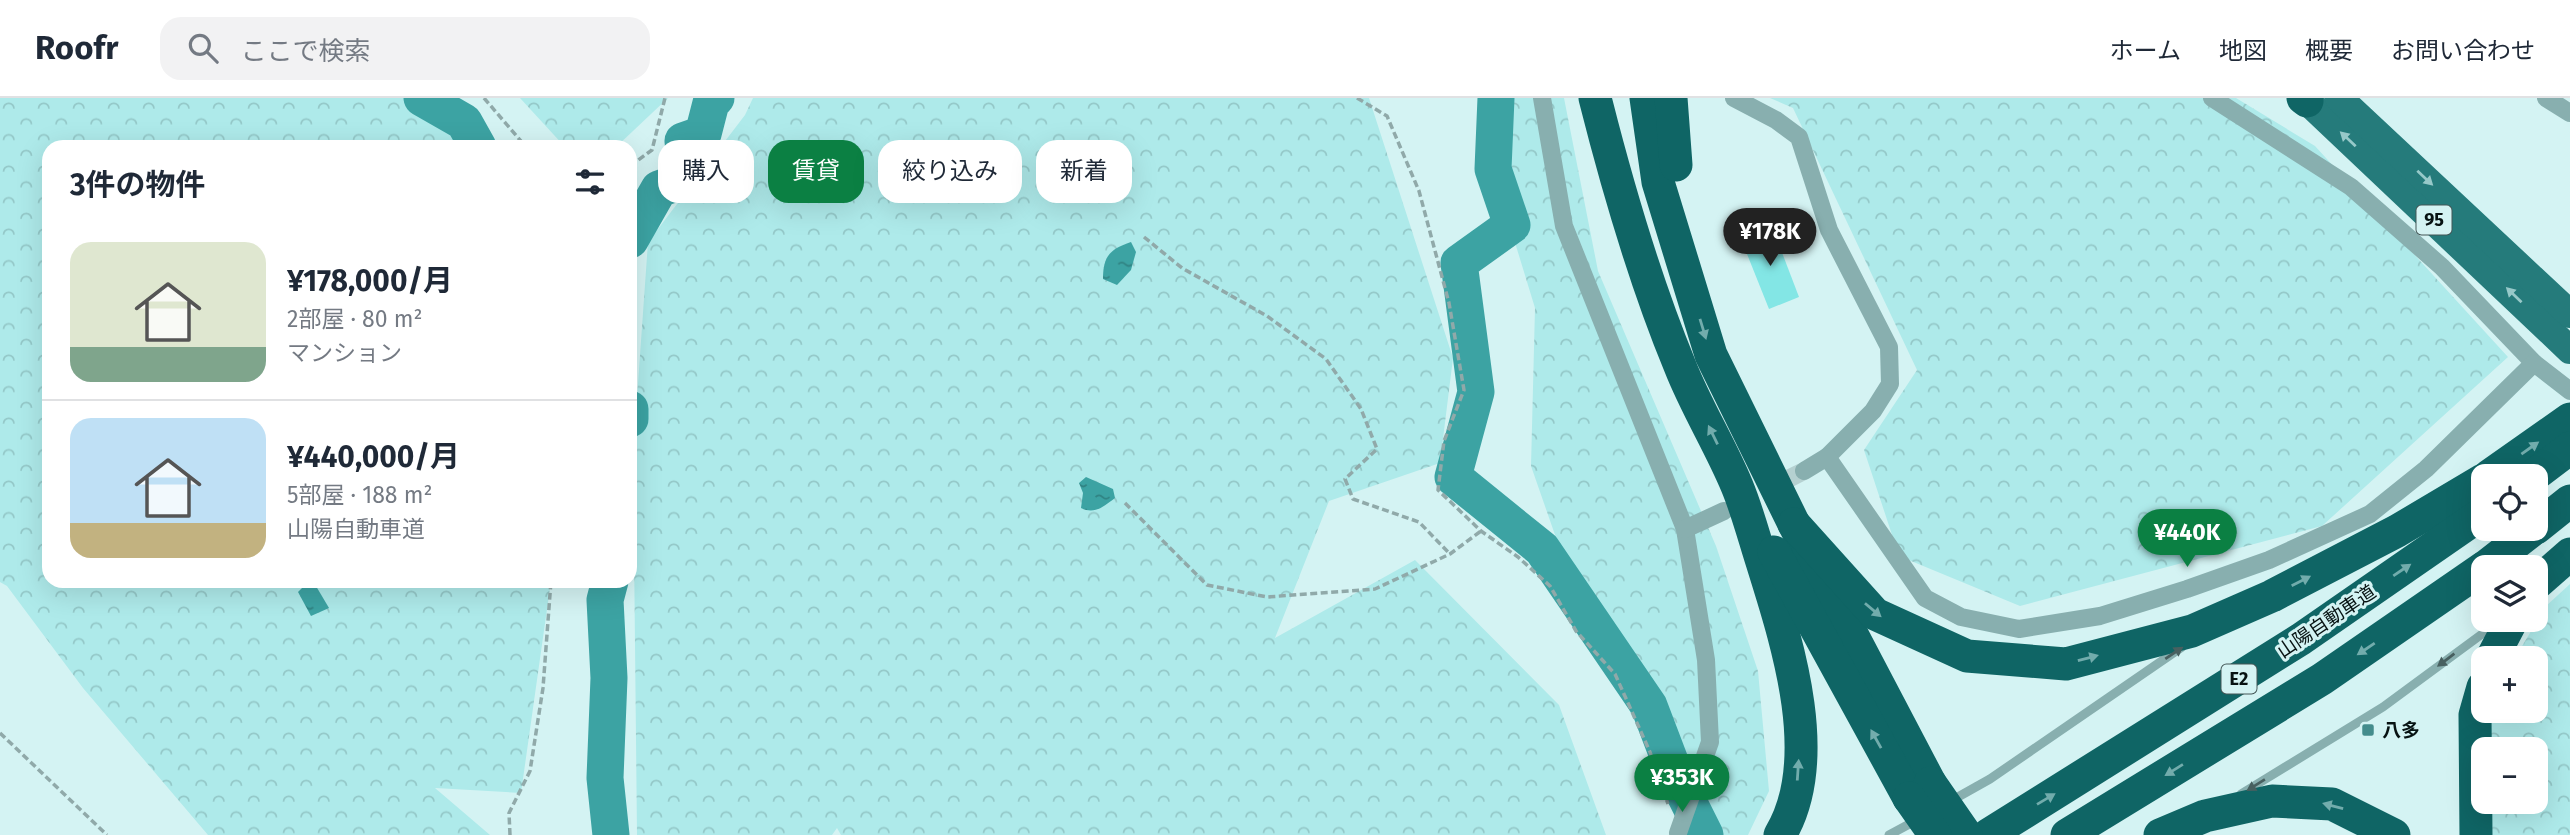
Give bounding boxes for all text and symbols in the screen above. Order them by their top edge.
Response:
search box [160,17,650,80]
text: Roofr [35,28,118,68]
icon: search [184,29,222,67]
text: ここで検索 [240,36,370,67]
text: ホーム [2110,37,2181,65]
text: 地図 [2219,37,2267,65]
text: 概要 [2305,37,2353,65]
text: お問い合わせ [2391,37,2535,65]
one-way arrow [2340,132,2357,148]
chip: 購入 [658,140,754,203]
chip: 賃貸 [768,140,864,203]
chip: 絞り込み [878,140,1022,203]
chip: 新着 [1036,140,1132,203]
icon: filters [571,163,609,201]
text: 3件の物件 [70,167,206,203]
one-way arrow [2416,169,2433,185]
road number: 95 [2416,205,2452,234]
pin: ¥178K [1721,208,1819,268]
text: ¥178K [1739,217,1801,245]
text: ¥178,000/月 [287,263,453,299]
icon: home [126,270,210,354]
one-way arrow [2506,288,2523,304]
text: 2部屋 · 80 m² [287,305,423,333]
one-way arrow [1698,319,1709,340]
text: マンション [287,339,402,367]
one-way arrow [1707,425,1718,445]
text: ¥440,000/月 [287,439,460,475]
one-way arrow [2521,441,2539,455]
icon: home [126,446,210,530]
map controls [2471,464,2548,814]
button: locate [2471,464,2548,541]
text: 5部屋 · 188 m² [287,481,432,509]
pin: ¥440K [2138,510,2236,569]
text: 山陽自動車道 [287,515,425,543]
text: ¥440K [2154,518,2220,546]
button: layers [2471,555,2548,632]
one-way arrow [2393,563,2411,577]
one-way arrow [2292,575,2312,587]
street label: 山陽自動車道 [2273,580,2380,663]
one-way arrow [1864,602,1882,618]
one-way arrow [2356,642,2376,655]
one-way arrow [2165,646,2183,660]
button: + [2471,646,2548,723]
one-way arrow [2078,652,2100,663]
one-way arrow [2437,653,2455,667]
road number: E2 [2222,664,2256,694]
place label: 八多 [2382,719,2420,742]
marker: 八多 [2360,722,2376,738]
one-way arrow [1871,728,1883,748]
button: − [2471,737,2548,814]
pin: ¥353K [1633,754,1731,814]
one-way arrow [1792,759,1803,781]
text: ¥353K [1650,763,1714,791]
one-way arrow [2165,764,2184,777]
one-way arrow [2246,778,2266,791]
one-way arrow [2037,793,2056,806]
one-way arrow [2322,801,2343,811]

